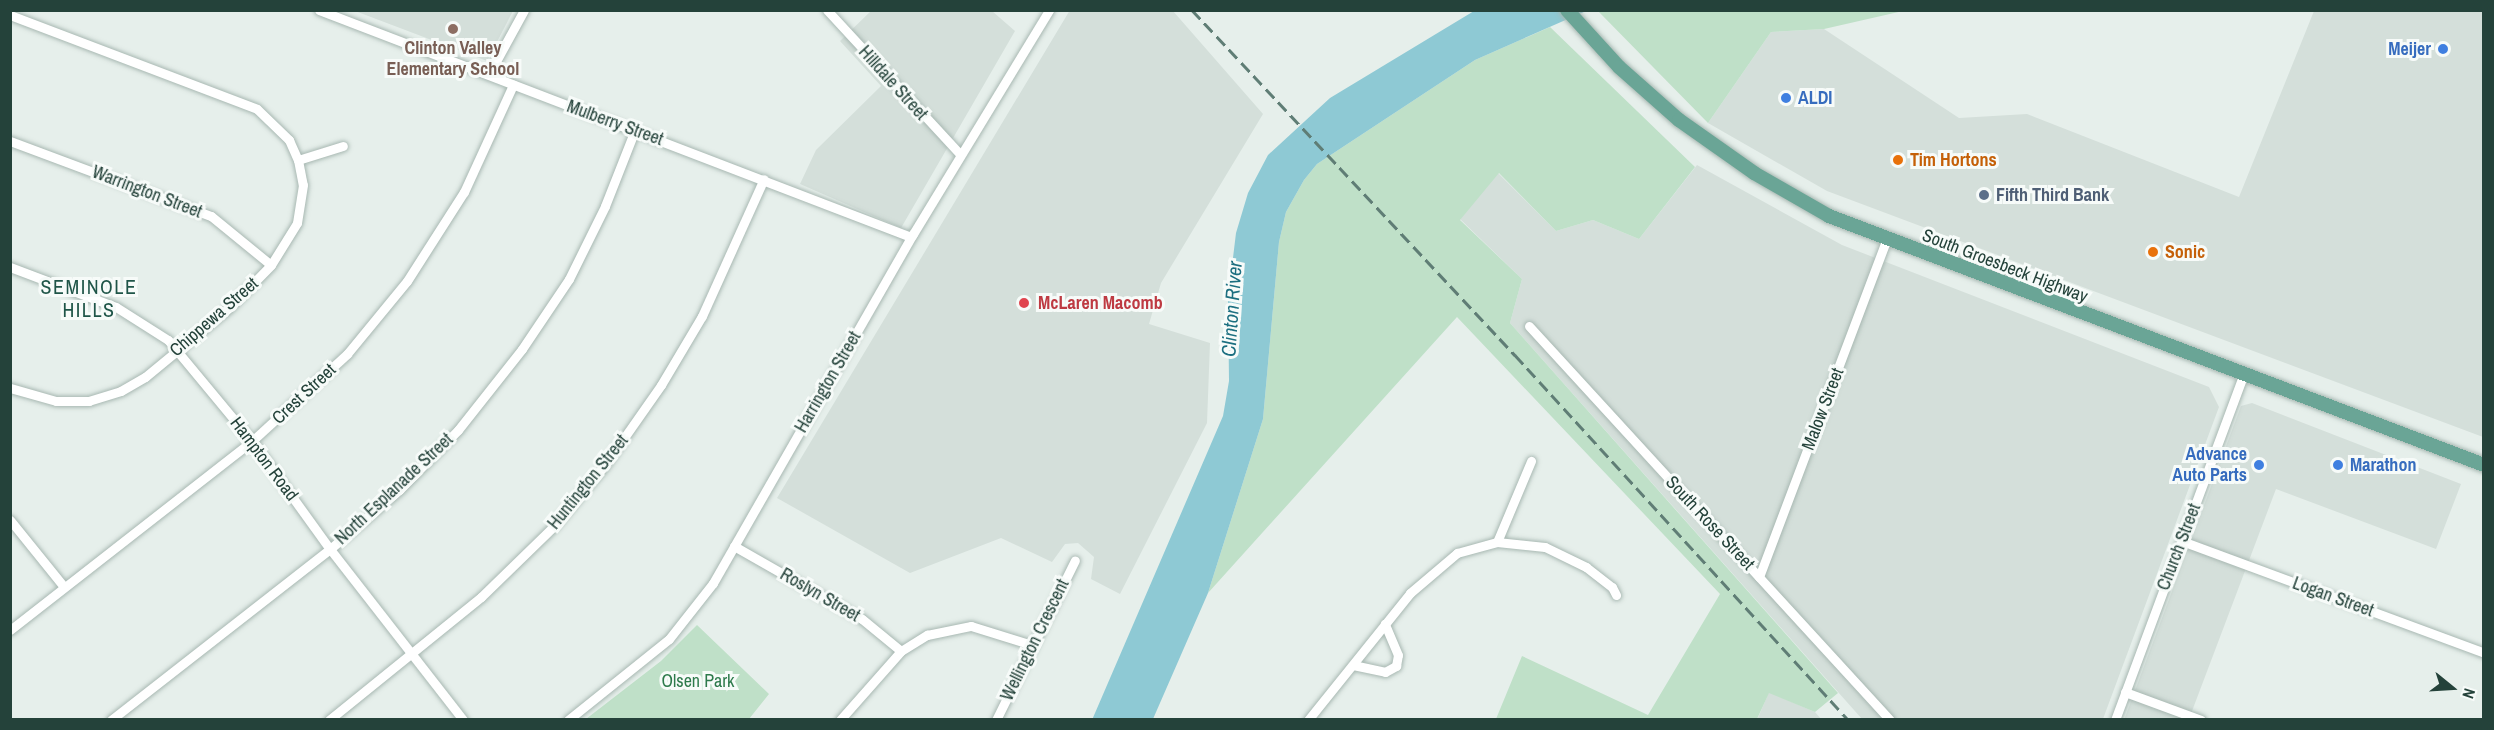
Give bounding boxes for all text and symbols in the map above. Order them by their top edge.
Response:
marker: Clinton Valley Elementary School [446,22,460,36]
place label: Clinton Valley Elementary School [387,38,519,80]
place label: Meijer [2388,38,2431,60]
street label: Hilldale Street [854,41,932,125]
marker: Meijer [2436,42,2450,56]
place label: ALDI [1798,87,1832,109]
marker: ALDI [1779,91,1793,105]
street label: Mulberry Street [564,96,666,150]
place label: Tim Hortons [1910,149,1997,171]
marker: Tim Hortons [1891,153,1905,167]
street label: Warrington Street [89,161,205,223]
place label: Fifth Third Bank [1996,184,2109,206]
marker: Fifth Third Bank [1977,188,1991,202]
street label: South Groesbeck Highway [1919,224,2091,308]
place label: Sonic [2165,241,2205,263]
marker: Sonic [2146,245,2160,259]
water label: Clinton River [1216,260,1246,358]
street label: Chippewa Street [165,273,263,361]
district label: SEMINOLE HILLS [41,274,137,321]
place label: McLaren Macomb [1038,292,1163,314]
marker: McLaren Macomb [1015,294,1033,312]
street label: Harrington Street [790,328,866,436]
street label: Crest Street [268,359,340,429]
street label: Malow Street [1797,365,1849,453]
street label: Hampton Road [226,413,302,505]
street label: North Esplanade Street [331,429,457,549]
street label: Huntington Street [543,430,633,534]
place label: Advance Auto Parts [2172,444,2247,486]
place label: Marathon [2350,454,2416,476]
marker: Advance Auto Parts [2252,458,2266,472]
marker: Marathon [2331,458,2345,472]
street label: South Rose Street [1661,472,1759,574]
street label: Church Street [2153,501,2205,593]
street label: Roslyn Street [776,563,864,627]
street label: Logan Street [2290,572,2376,622]
street label: Wellington Crescent [996,576,1074,704]
north arrow [2422,658,2482,718]
park label: Olsen Park [661,670,735,692]
text: N [2457,686,2481,701]

